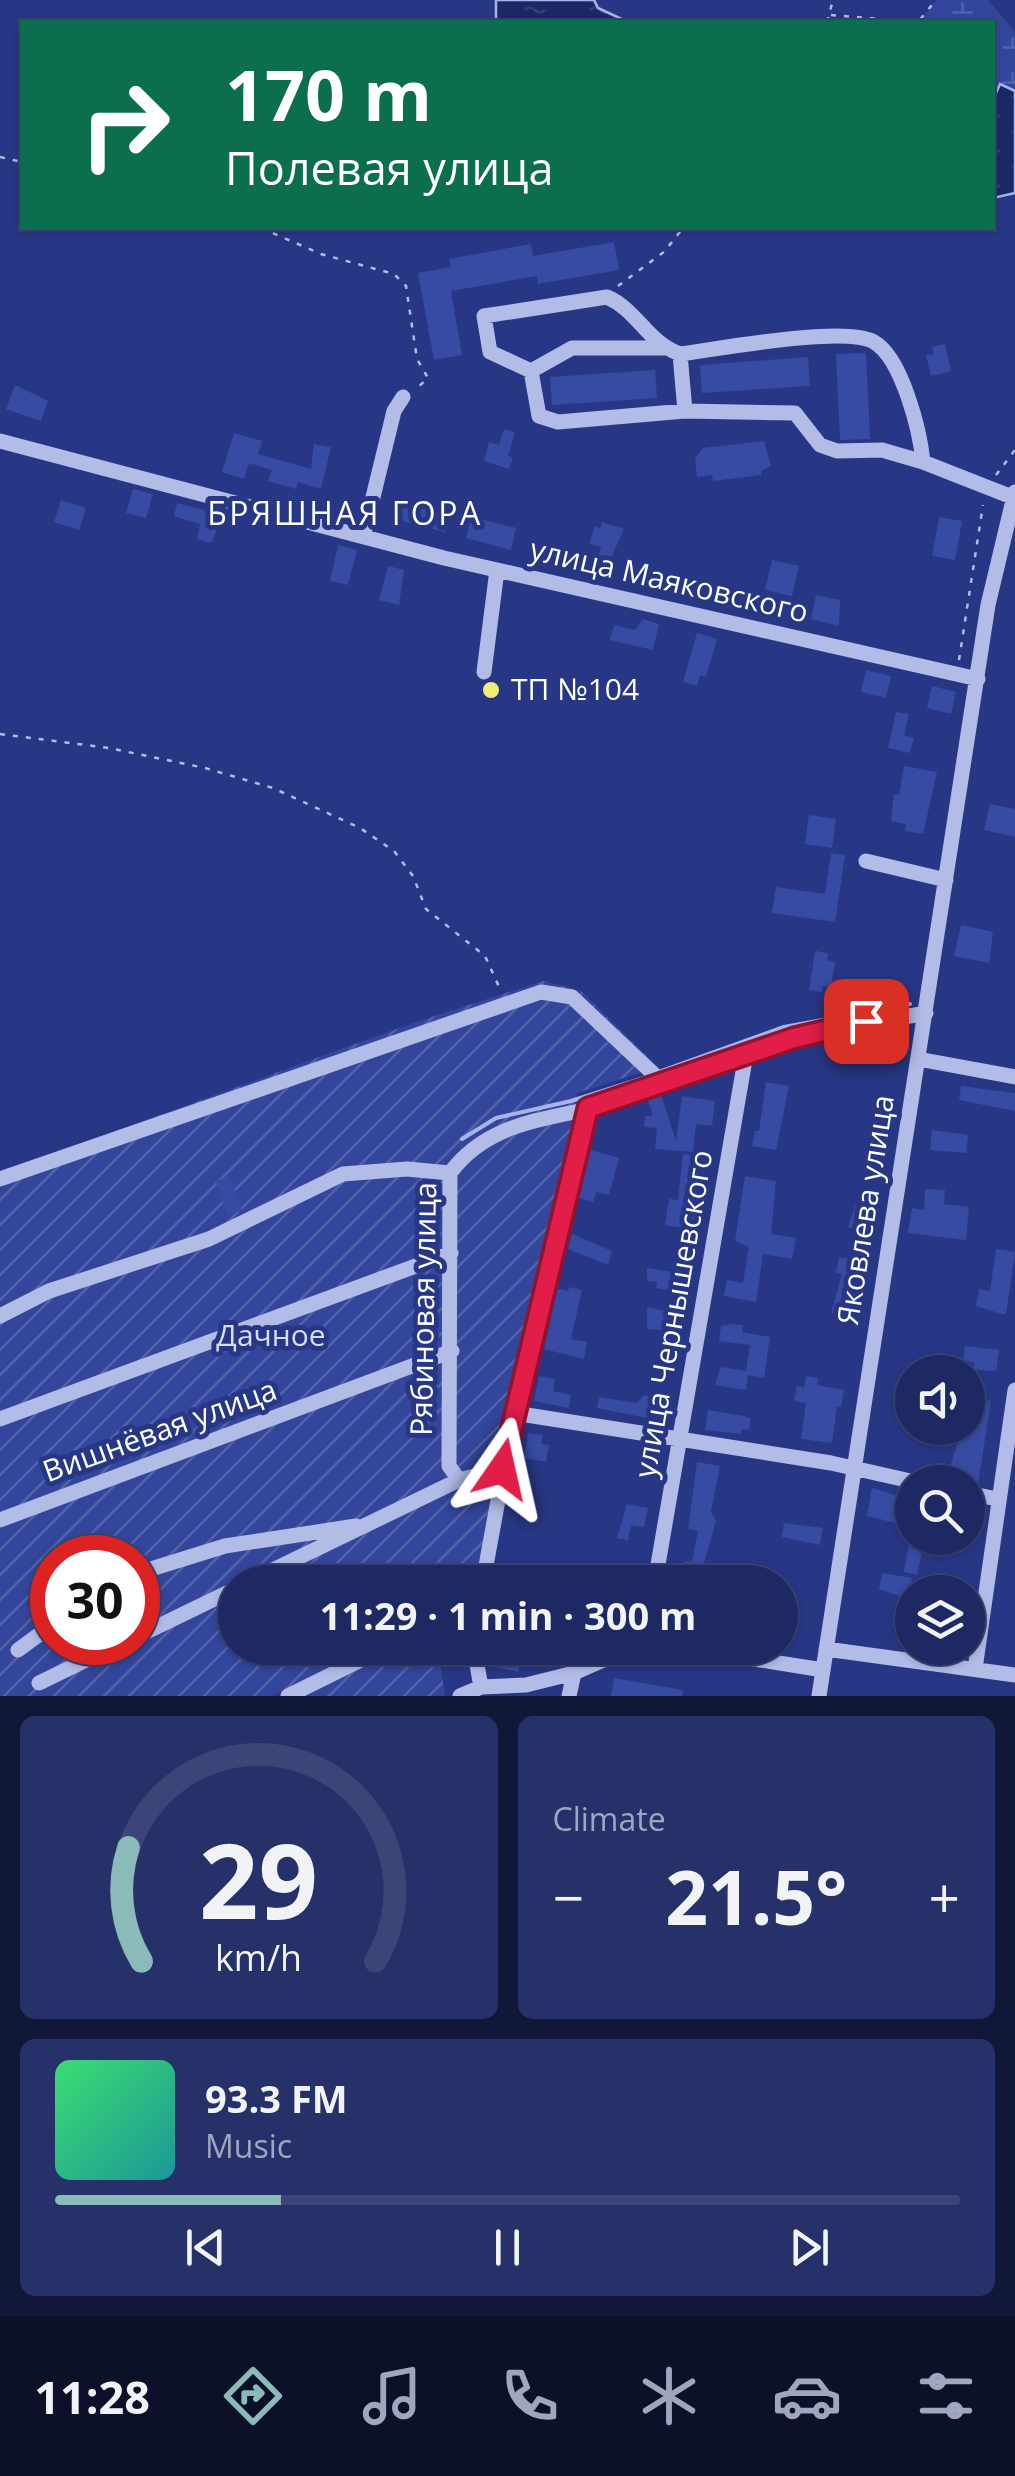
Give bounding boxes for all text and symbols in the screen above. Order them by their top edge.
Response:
text: 170 m [225,46,432,142]
icon: right [60,60,190,190]
text: Полевая улица [225,137,553,198]
district label: БРЯШНАЯ ГОРА [207,491,483,534]
street label: улица Маяковского [526,528,813,632]
place label: ТП №104 [511,668,639,709]
marker: ТП №104 [480,679,502,701]
pin [824,979,909,1064]
icon: arrive [839,994,894,1049]
street label: Яковлева улица [826,1092,903,1328]
street label: улица Чернышевского [623,1147,722,1481]
street label: Рябиновая улица [400,1182,445,1436]
park label: Дачное [216,1314,326,1355]
map controls [895,1355,985,1665]
button: sound [895,1355,985,1445]
street label: Вишнёвая улица [37,1368,282,1491]
position arrow [450,1417,554,1521]
button: search [895,1465,985,1555]
speed limit sign: 30 [30,1535,160,1665]
button: layers [895,1575,985,1665]
text: 11:29 · 1 min · 300 m [320,1589,696,1641]
text: Climate [553,1797,666,1840]
text: 29 [199,1808,318,1949]
text: 21.5° [665,1845,847,1947]
text: − [553,1859,584,1934]
text: + [929,1859,960,1934]
text: km/h [215,1933,302,1981]
text: 93.3 FM [205,2072,348,2124]
text: Music [205,2124,292,2167]
icon: previous [178,2220,233,2275]
icon: pause [480,2220,535,2275]
icon: next [782,2220,837,2275]
icon: directions [218,2361,288,2431]
icon: music [357,2361,427,2431]
icon: phone [495,2361,565,2431]
icon: climate [634,2361,704,2431]
icon: car [772,2361,842,2431]
icon: filters [911,2361,981,2431]
text: 11:28 [34,2366,150,2427]

